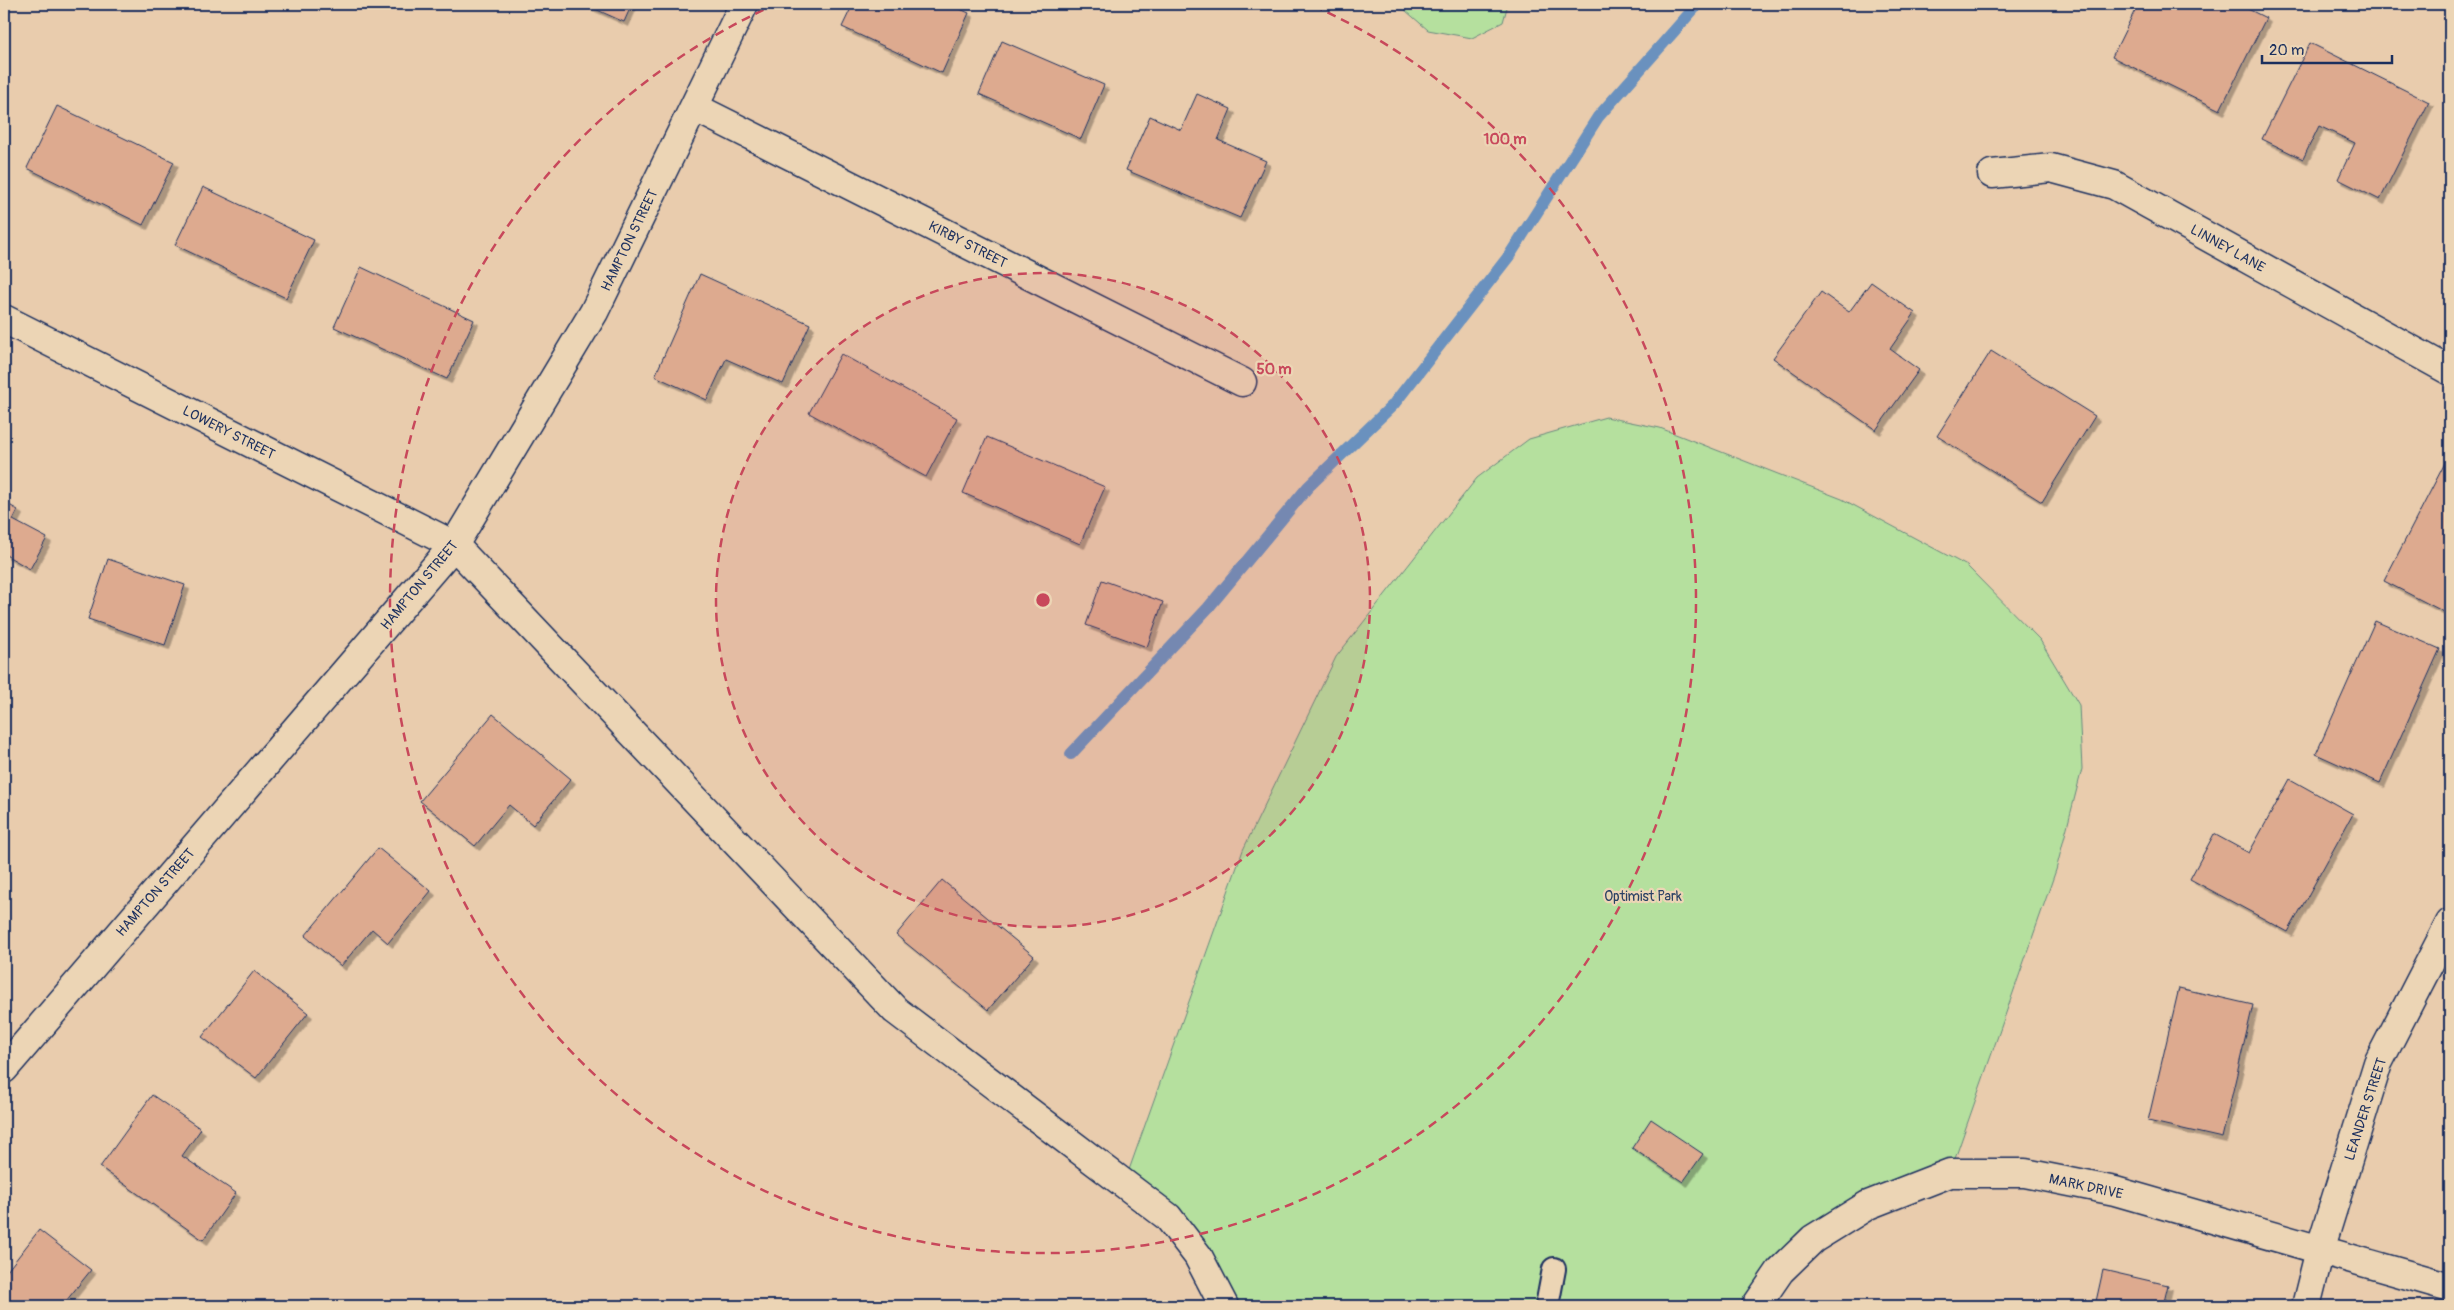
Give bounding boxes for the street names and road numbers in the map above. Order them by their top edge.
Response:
street label: HAMPTON STREET [597,186,662,294]
street label: KIRBY STREET [926,217,1010,272]
street label: LINNEY LANE [2187,221,2268,276]
street label: LOWERY STREET [180,402,278,463]
street label: HAMPTON STREET [377,537,462,633]
street label: HAMPTON STREET [112,845,198,940]
street label: LEANDER STREET [2341,1055,2390,1163]
street label: MARK DRIVE [2047,1170,2124,1203]

